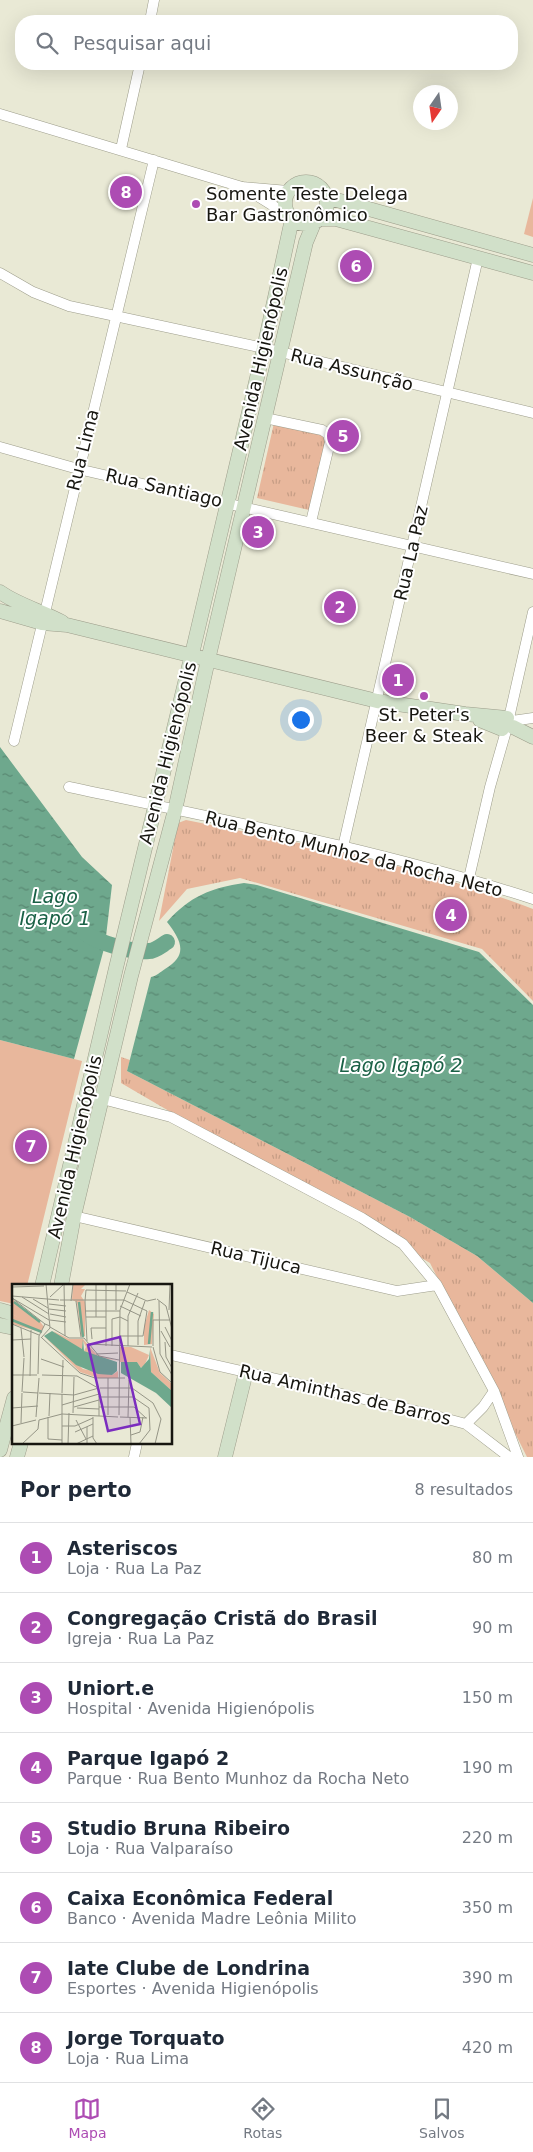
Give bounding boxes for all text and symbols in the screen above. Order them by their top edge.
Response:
search box [15,15,518,70]
icon: search [33,29,61,57]
text: Pesquisar aqui [73,32,211,54]
north arrow [413,85,458,130]
pin: 8 [110,173,142,211]
place label: Somente Teste Delega Bar Gastronômico [206,183,408,225]
marker: Somente Teste Delega Bar Gastronômico [190,198,202,210]
pin: 6 [340,247,372,285]
street label: Avenida Higienópolis [229,265,292,453]
street label: Rua Assunção [289,344,416,395]
street label: Rua Lima [62,407,103,493]
pin: 5 [327,417,359,455]
street label: Rua Santiago [104,464,225,511]
street label: Rua La Paz [389,503,432,603]
pin: 3 [242,513,274,551]
pin: 2 [324,588,356,626]
street label: Avenida Higienópolis [135,659,200,847]
pin: 1 [382,661,414,699]
marker: St. Peter's Beer & Steak [418,690,430,702]
place label: St. Peter's Beer & Steak [365,704,484,746]
your location [288,707,314,733]
street label: Rua Bento Munhoz da Rocha Neto [203,806,505,901]
water label: Lago Igapó 1 [19,885,91,929]
pin: 4 [435,896,467,934]
street label: Avenida Higienópolis [43,1053,106,1241]
water label: Lago Igapó 2 [339,1054,463,1076]
pin: 7 [15,1127,47,1165]
street label: Rua Tijuca [209,1237,304,1278]
inset map [12,1284,172,1444]
street label: Rua Aminthas de Barros [237,1360,453,1429]
text: Por perto [20,1478,132,1502]
text: 8 resultados [414,1480,513,1499]
text: Asteriscos [67,1537,178,1559]
text: 1 [30,1548,42,1567]
text: 80 m [472,1548,513,1567]
text: Loja · Rua La Paz [67,1559,201,1578]
text: Congregação Cristã do Brasil [67,1607,378,1629]
text: 2 [30,1618,42,1637]
text: 90 m [472,1618,513,1637]
text: Igreja · Rua La Paz [67,1629,214,1648]
text: Uniort.e [67,1677,154,1699]
text: 3 [30,1688,42,1707]
text: 150 m [462,1688,513,1707]
text: Hospital · Avenida Higienópolis [67,1699,315,1718]
text: Parque Igapó 2 [67,1747,229,1769]
text: 4 [30,1758,42,1777]
text: 190 m [462,1758,513,1777]
text: Parque · Rua Bento Munhoz da Rocha Neto [67,1769,409,1788]
text: Studio Bruna Ribeiro [67,1817,290,1839]
text: 5 [30,1828,42,1847]
text: 220 m [462,1828,513,1847]
text: Loja · Rua Valparaíso [67,1839,233,1858]
text: Caixa Econômica Federal [67,1887,333,1909]
text: 6 [30,1898,42,1917]
text: 350 m [462,1898,513,1917]
text: Banco · Avenida Madre Leônia Milito [67,1909,357,1928]
text: Iate Clube de Londrina [67,1957,310,1979]
text: 7 [30,1968,42,1987]
text: 390 m [462,1968,513,1987]
text: Esportes · Avenida Higienópolis [67,1979,319,1998]
text: Jorge Torquato [67,2027,225,2049]
text: 8 [30,2038,42,2057]
text: 420 m [462,2038,513,2057]
text: Loja · Rua Lima [67,2049,189,2068]
tab: Mapa [68,2095,107,2141]
tab: Rotas [243,2095,282,2141]
tab: Salvos [419,2095,465,2141]

